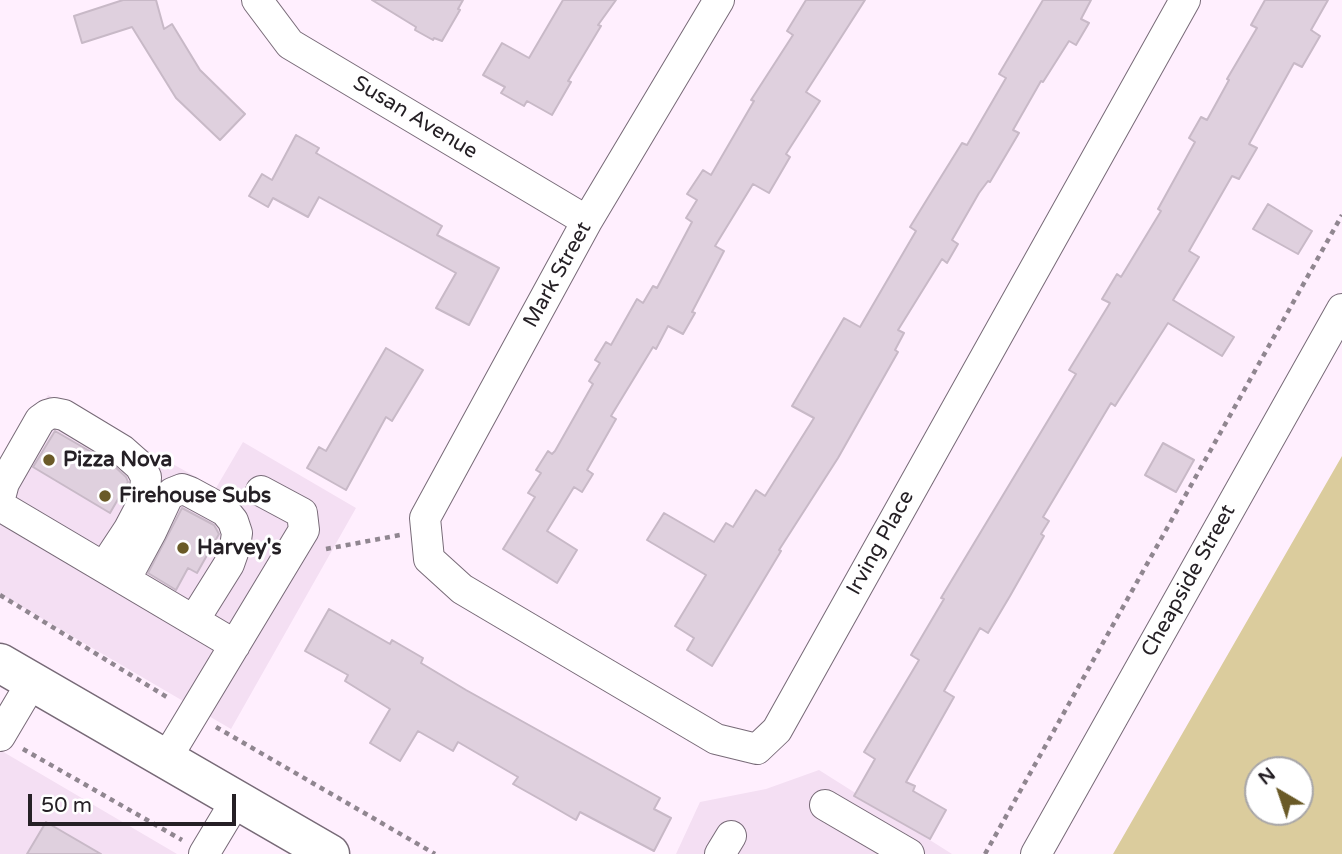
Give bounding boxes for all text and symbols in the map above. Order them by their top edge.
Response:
street label: Susan Avenue [348,71,482,165]
street label: Mark Street [519,218,597,332]
place label: Pizza Nova [63,447,172,473]
marker: Pizza Nova [41,452,57,468]
place label: Firehouse Subs [119,483,271,509]
street label: Irving Place [842,486,920,600]
marker: Firehouse Subs [97,488,113,504]
street label: Cheapside Street [1137,500,1241,662]
place label: Harvey's [197,535,281,561]
marker: Harvey's [175,540,191,556]
north arrow [1244,756,1314,826]
text: N [1254,763,1280,790]
scale bar [32,780,240,824]
text: 50 m [41,793,92,818]

